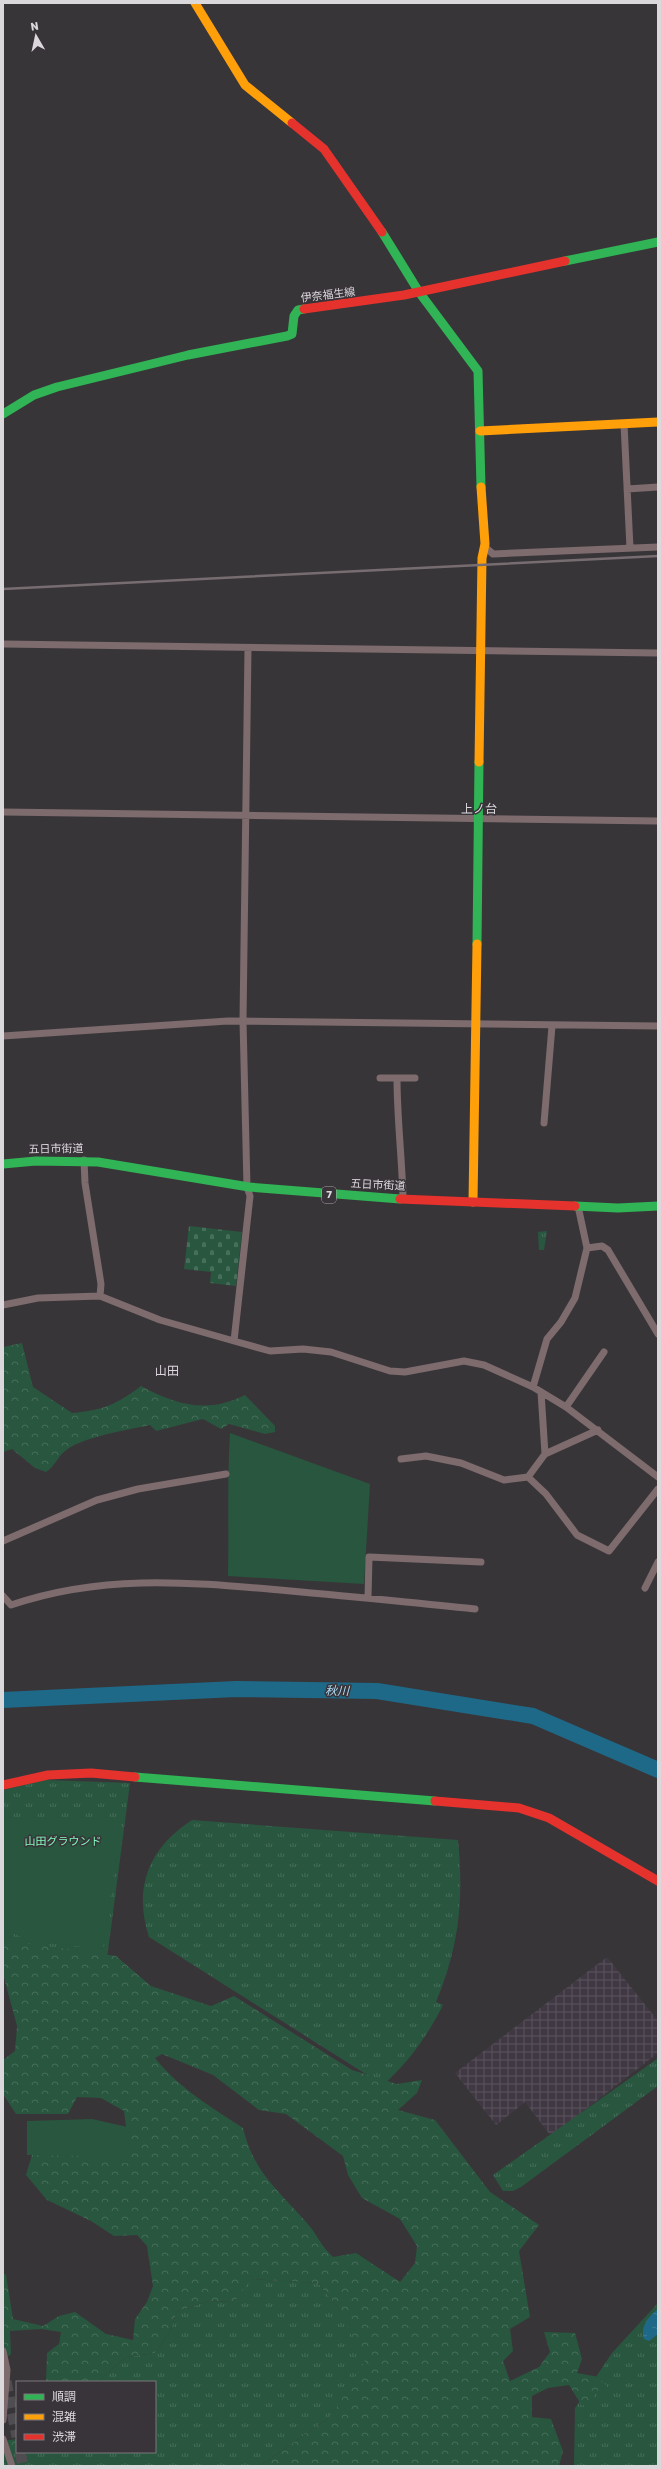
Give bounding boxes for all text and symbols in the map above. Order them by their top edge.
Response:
north arrow [16,16,56,56]
text: N [30,20,40,34]
street label: 伊奈福生線 [300,285,356,305]
district label: 上ノ台 [461,802,497,816]
street label: 五日市街道 [28,1142,84,1156]
street label: 五日市街道 [350,1177,406,1193]
road number: 7 [322,1187,336,1203]
district label: 山田 [155,1364,179,1378]
water label: 秋川 [325,1684,351,1698]
park label: 山田グラウンド [25,1835,102,1848]
legend [16,2381,156,2453]
text: 順調 [52,2390,76,2404]
text: 混雑 [52,2410,76,2424]
text: 渋滞 [52,2430,76,2444]

